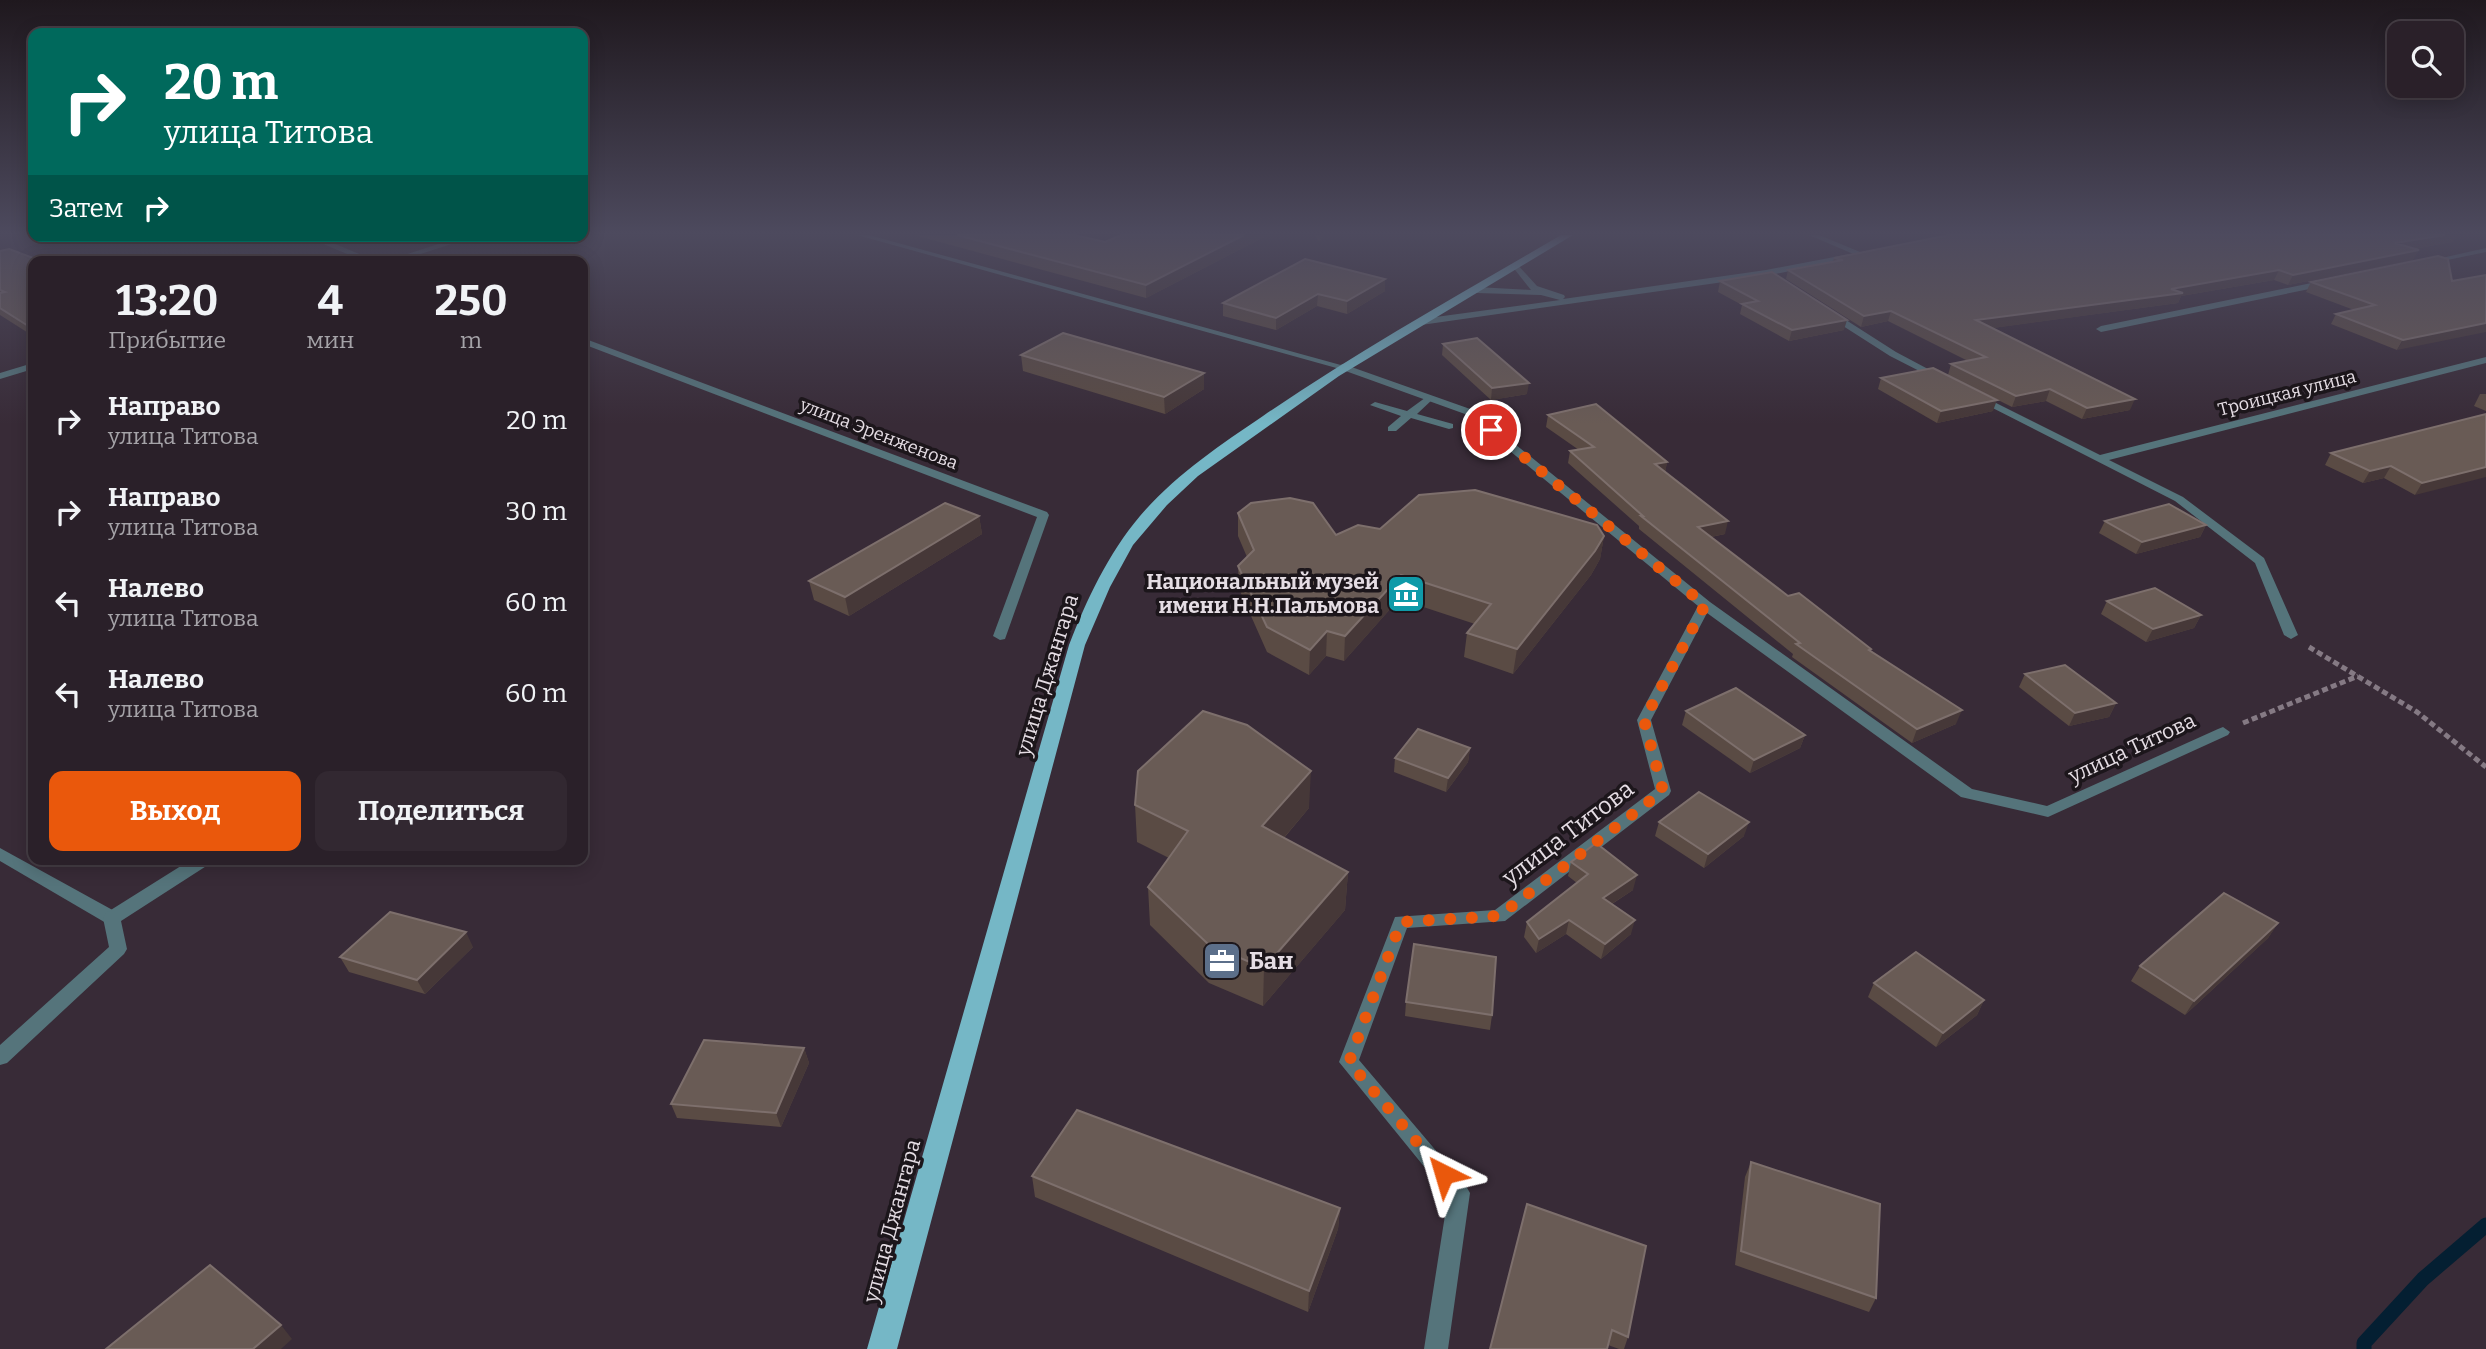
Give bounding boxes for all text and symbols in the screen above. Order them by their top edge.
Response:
map controls [2387,21,2464,98]
button: search [2387,21,2464,98]
text: 20 m [164,53,278,112]
icon: right [49,56,140,147]
text: улица Титова [164,113,373,151]
icon: right [137,189,175,227]
text: Затем [49,193,123,224]
text: 13:20 [116,276,218,326]
text: 4 [317,276,343,326]
text: 250 [434,276,508,326]
text: Прибытие [108,326,226,354]
text: мин [306,326,354,354]
text: m [460,326,482,354]
street label: Троицкая улица [2216,365,2358,421]
text: Направо [108,391,221,422]
street label: улица Эренженова [796,393,961,474]
pin [1461,400,1521,460]
icon: right [49,402,87,440]
text: 20 m [506,405,567,436]
icon: arrive [1472,411,1510,449]
text: улица Титова [108,422,259,450]
text: Направо [108,482,221,513]
icon: right [49,493,87,531]
text: 30 m [506,496,567,527]
text: улица Титова [108,513,259,541]
place label: Национальный музей имени Н.Н.Пальмова [1146,569,1379,619]
text: Налево [108,573,204,604]
museum icon: Национальный музей имени Н.Н.Пальмова [1385,573,1427,615]
icon: left [49,584,87,622]
text: 60 m [505,587,567,618]
street label: улица Джангара [1010,590,1084,760]
text: улица Титова [108,604,259,632]
text: Налево [108,664,204,695]
icon: left [49,675,87,713]
text: 60 m [505,678,567,709]
text: улица Титова [108,695,259,723]
street label: улица Титова [2063,707,2200,789]
button: Выход [49,771,301,851]
button: Поделиться [315,771,567,851]
street label: улица Титова [1496,775,1639,892]
office icon: Бан [1201,940,1243,982]
place label: Бан [1249,947,1293,975]
street label: улица Джангара [857,1136,926,1306]
position arrow [1407,1137,1481,1211]

